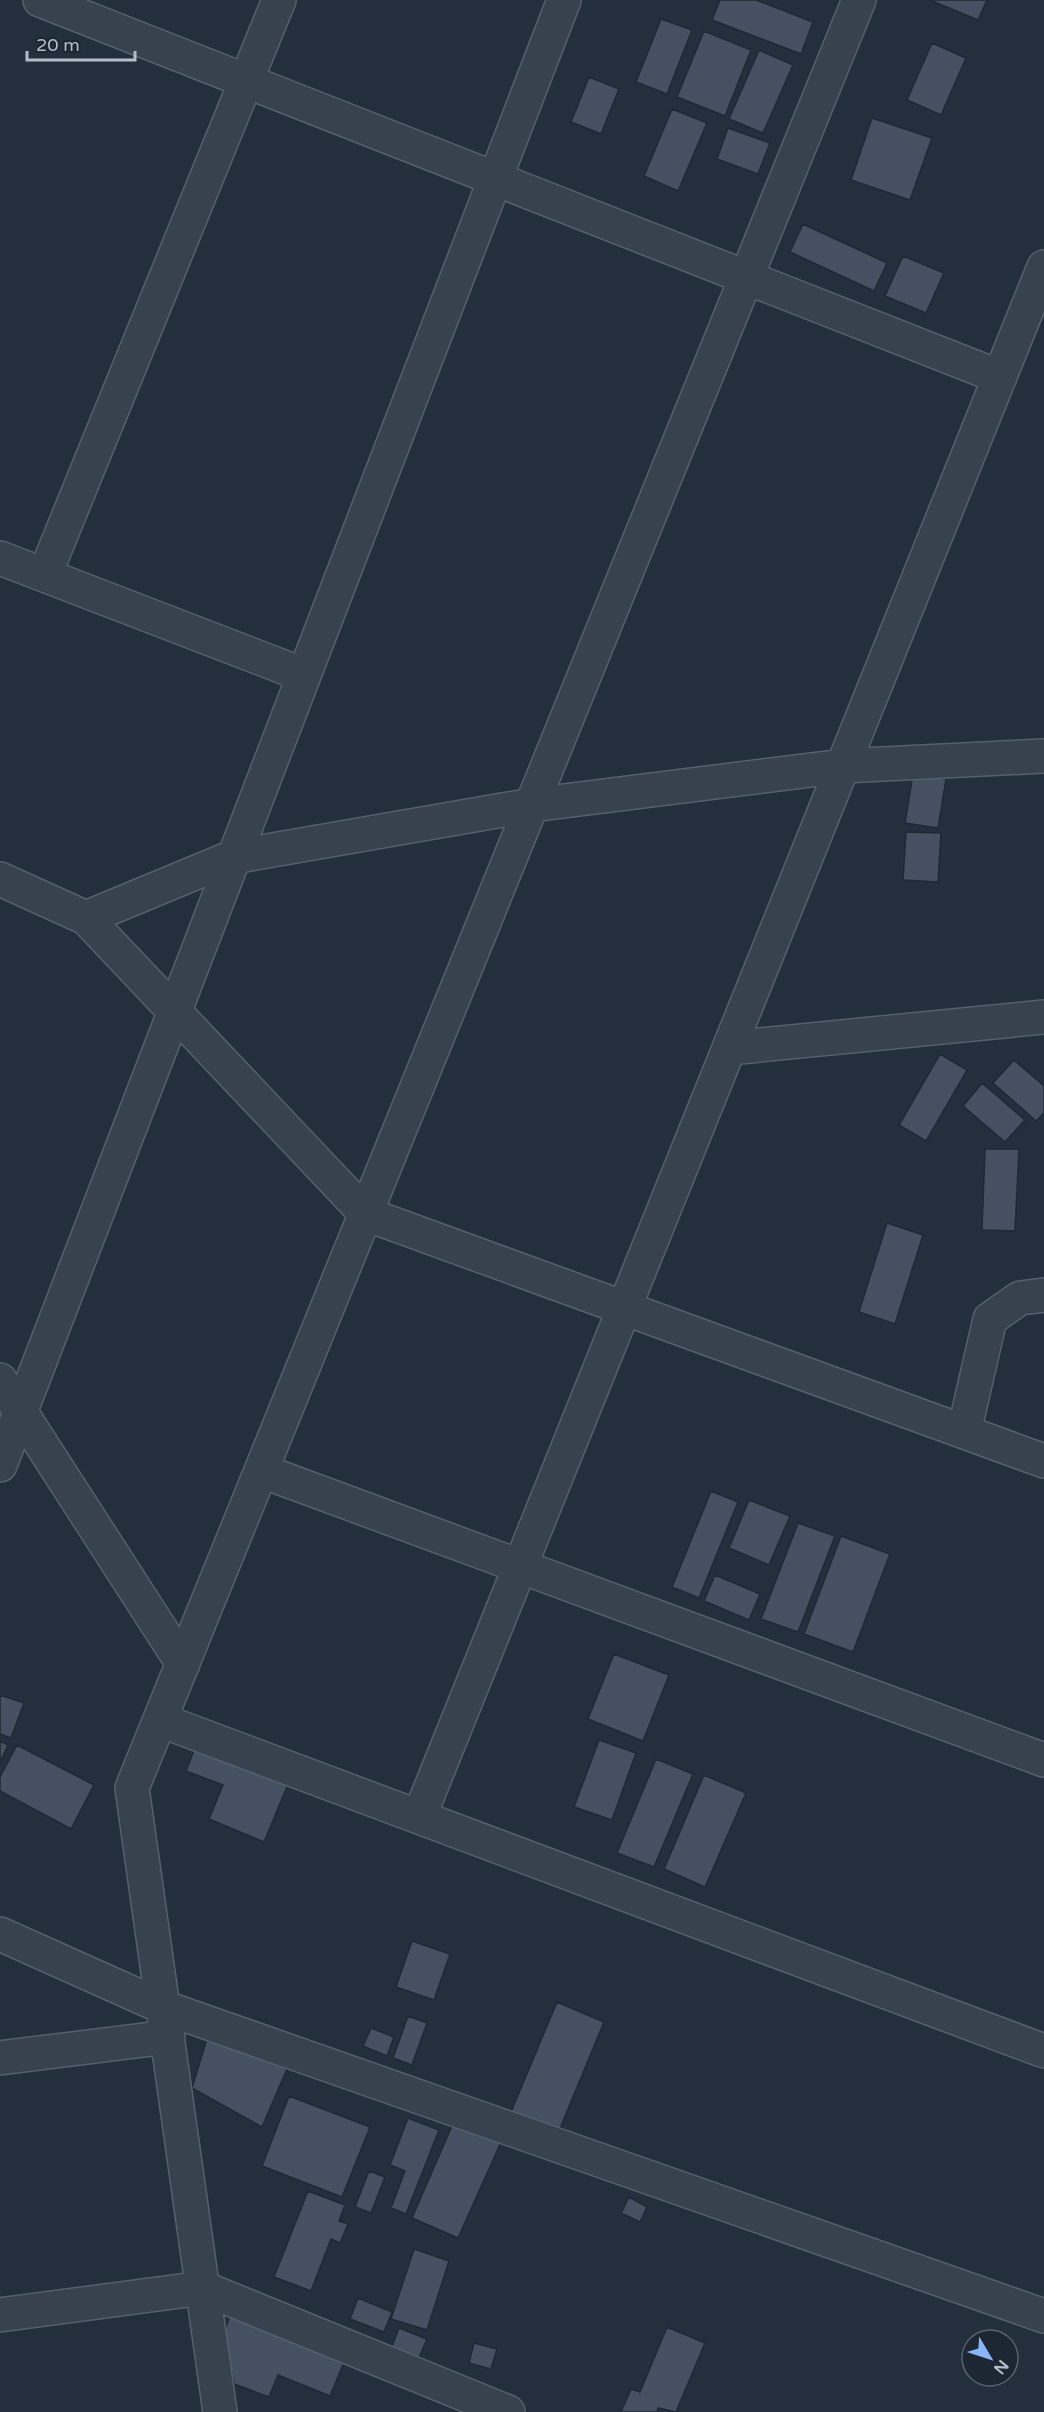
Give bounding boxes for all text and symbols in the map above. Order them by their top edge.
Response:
scale bar [27,24,135,62]
text: 20 m [36,34,80,56]
north arrow [960,2328,1020,2388]
text: N [989,2356,1013,2378]

